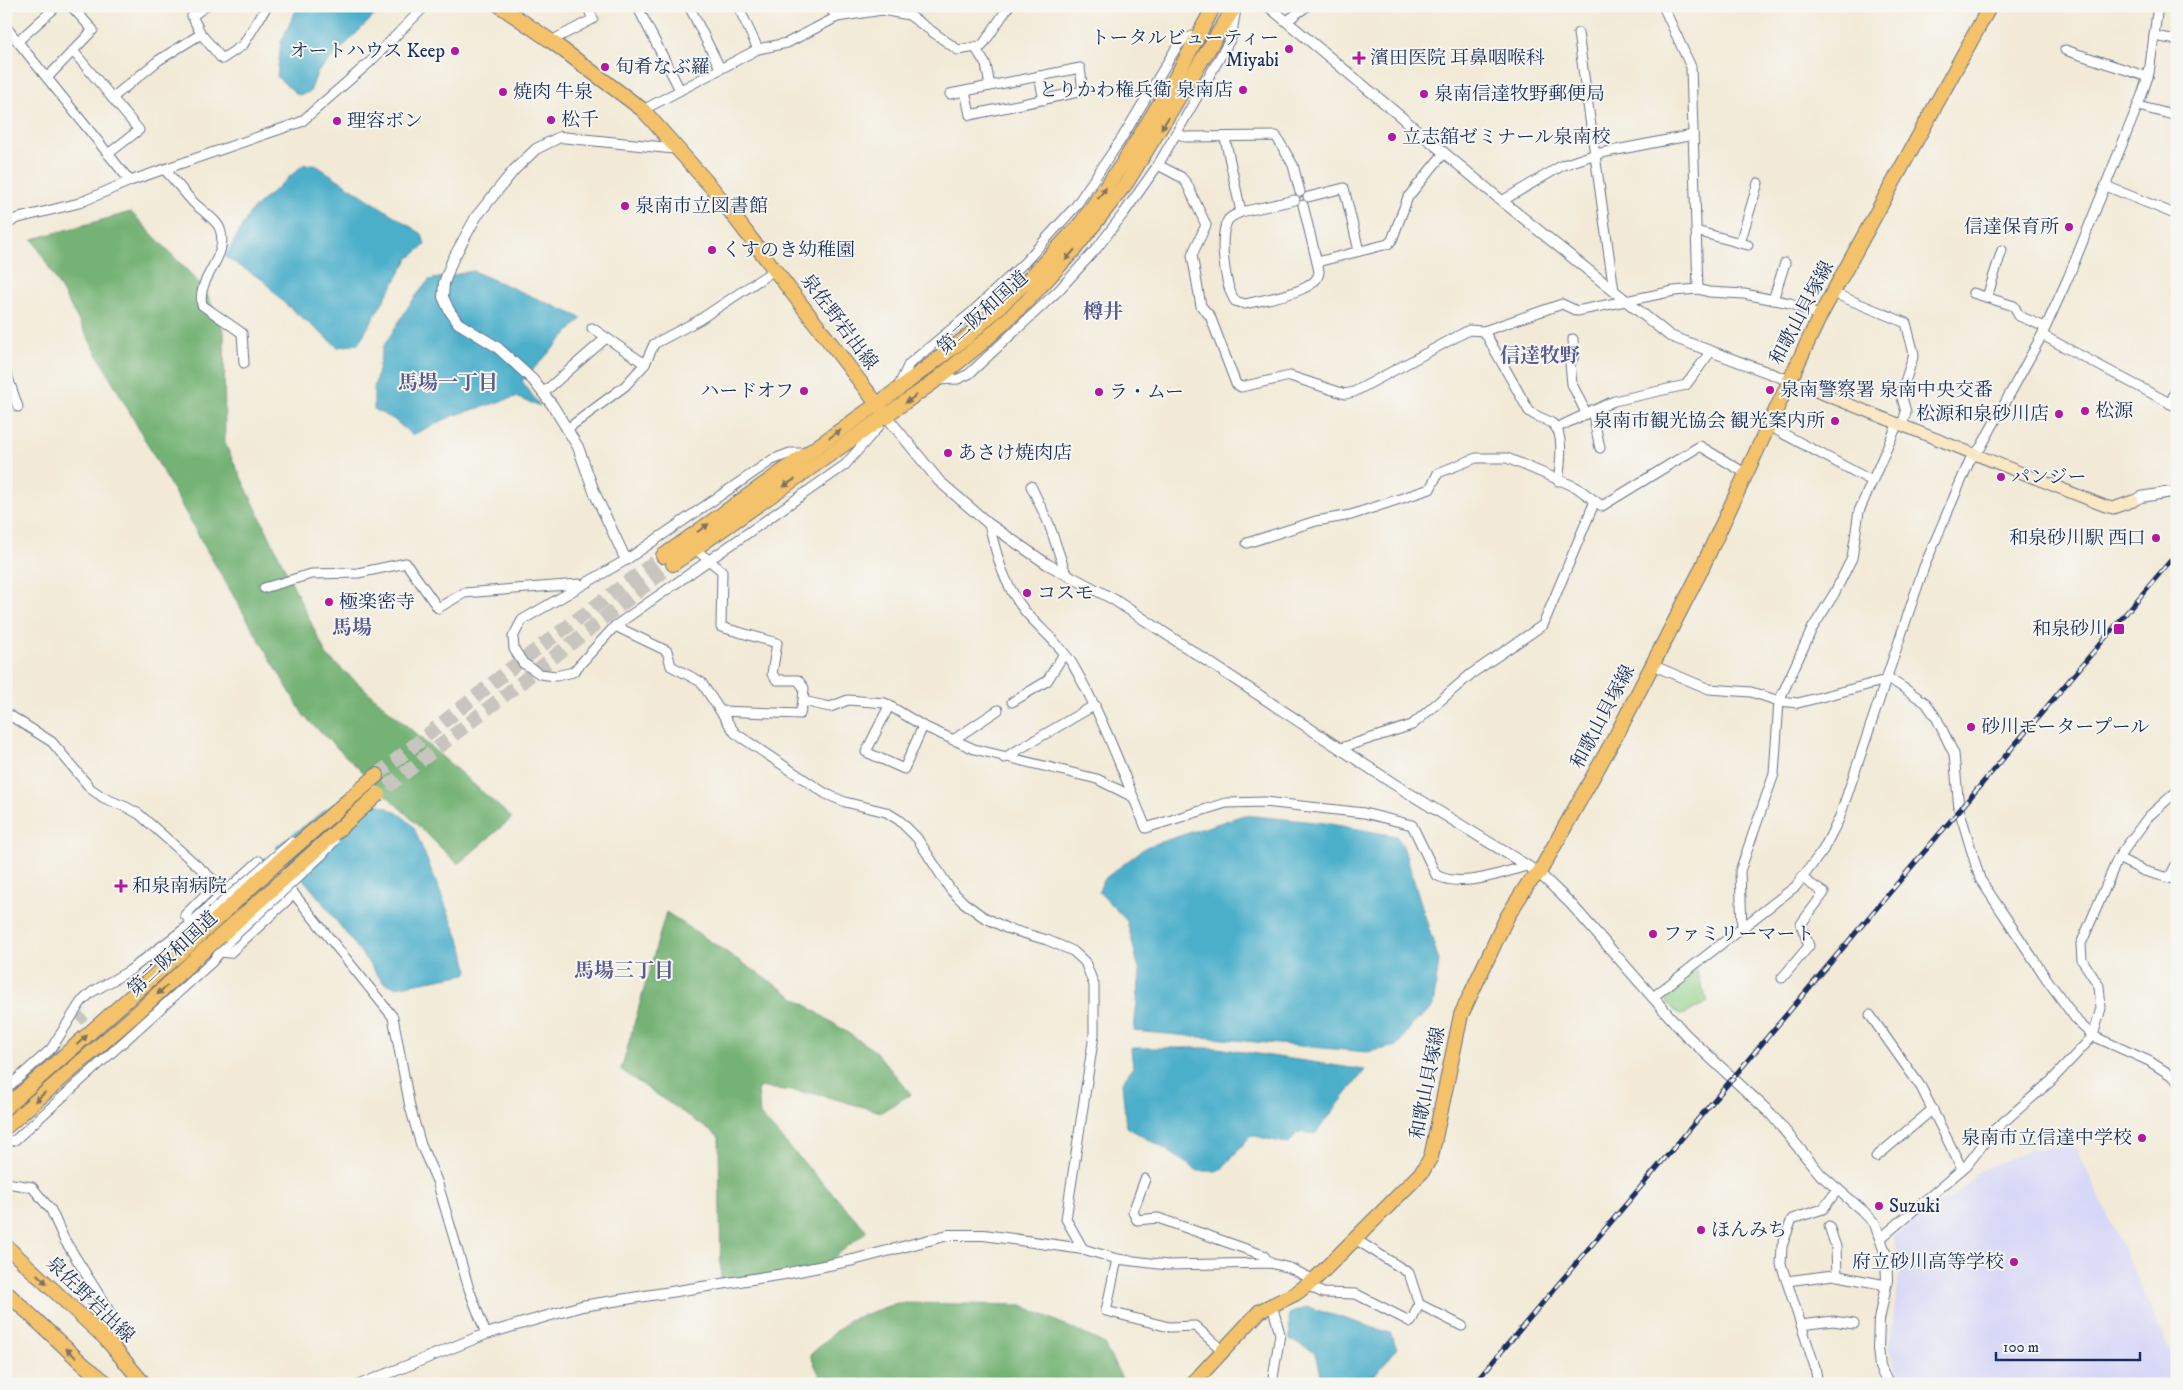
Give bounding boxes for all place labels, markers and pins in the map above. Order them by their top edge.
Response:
place label: トータルビューティー Miyabi [1091,27,1279,72]
place label: オートハウス Keep [289,40,445,63]
marker: トータルビューティー Miyabi [1283,43,1295,55]
marker: オートハウス Keep [449,45,461,57]
place label: 濱田医院 耳鼻咽喉科 [1370,47,1545,70]
marker: 濱田医院 耳鼻咽喉科 [1352,51,1366,65]
place label: 旬肴なぶ羅 [615,56,710,79]
marker: 旬肴なぶ羅 [599,61,611,73]
place label: とりかわ権兵衛 泉南店 [1039,79,1233,102]
place label: 焼肉 牛泉 [513,81,593,104]
place label: 泉南信達牧野郵便局 [1434,83,1605,106]
marker: とりかわ権兵衛 泉南店 [1237,84,1249,96]
marker: 焼肉 牛泉 [497,86,509,98]
marker: 泉南信達牧野郵便局 [1418,88,1430,100]
place label: 松千 [561,109,599,132]
place label: 理容ボン [347,110,423,133]
marker: 松千 [545,114,557,126]
marker: 理容ボン [331,115,343,127]
place label: 立志舘ゼミナール泉南校 [1402,126,1611,149]
marker: 立志舘ゼミナール泉南校 [1386,131,1398,143]
place label: 泉南市立図書館 [635,195,768,218]
marker: 泉南市立図書館 [619,200,631,212]
place label: 信達保育所 [1964,216,2059,239]
marker: 信達保育所 [2063,221,2075,233]
place label: くすのき幼稚園 [722,239,855,262]
marker: くすのき幼稚園 [706,244,718,256]
place label: 泉南警察署 泉南中央交番 [1780,379,1993,402]
place label: ハードオフ [700,380,794,403]
place label: ラ・ムー [1109,381,1184,404]
marker: 泉南警察署 泉南中央交番 [1764,384,1776,396]
marker: ハードオフ [798,385,810,397]
marker: ラ・ムー [1093,386,1105,398]
place label: 松源 [2095,400,2133,423]
place label: 松源和泉砂川店 [1916,403,2049,426]
marker: 松源 [2079,405,2091,417]
marker: 松源和泉砂川店 [2053,408,2065,420]
place label: 泉南市観光協会 観光案内所 [1593,410,1825,433]
marker: 泉南市観光協会 観光案内所 [1829,415,1841,427]
place label: あさけ焼肉店 [958,442,1072,465]
marker: あさけ焼肉店 [942,447,954,459]
place label: パンジー [2011,466,2087,489]
marker: パンジー [1995,471,2007,483]
place label: 和泉砂川駅 西口 [2009,527,2146,550]
marker: 和泉砂川駅 西口 [2150,532,2162,544]
place label: コスモ [1037,582,1094,605]
marker: コスモ [1021,587,1033,599]
place label: 極楽密寺 [339,591,415,614]
marker: 極楽密寺 [323,596,335,608]
place label: 和泉砂川 [2032,618,2108,641]
marker: 和泉砂川 [2112,622,2126,636]
place label: 砂川モータープール [1981,716,2149,739]
marker: 砂川モータープール [1965,721,1977,733]
place label: 和泉南病院 [132,875,227,898]
marker: 和泉南病院 [114,879,128,893]
place label: ファミリーマート [1663,923,1815,946]
marker: ファミリーマート [1647,928,1659,940]
place label: 泉南市立信達中学校 [1961,1127,2132,1150]
marker: 泉南市立信達中学校 [2136,1132,2148,1144]
place label: Suzuki [1889,1195,1940,1218]
marker: Suzuki [1873,1200,1885,1212]
place label: ほんみち [1711,1219,1787,1242]
marker: ほんみち [1695,1224,1707,1236]
place label: 府立砂川高等学校 [1852,1251,2004,1274]
marker: 府立砂川高等学校 [2008,1256,2020,1268]

